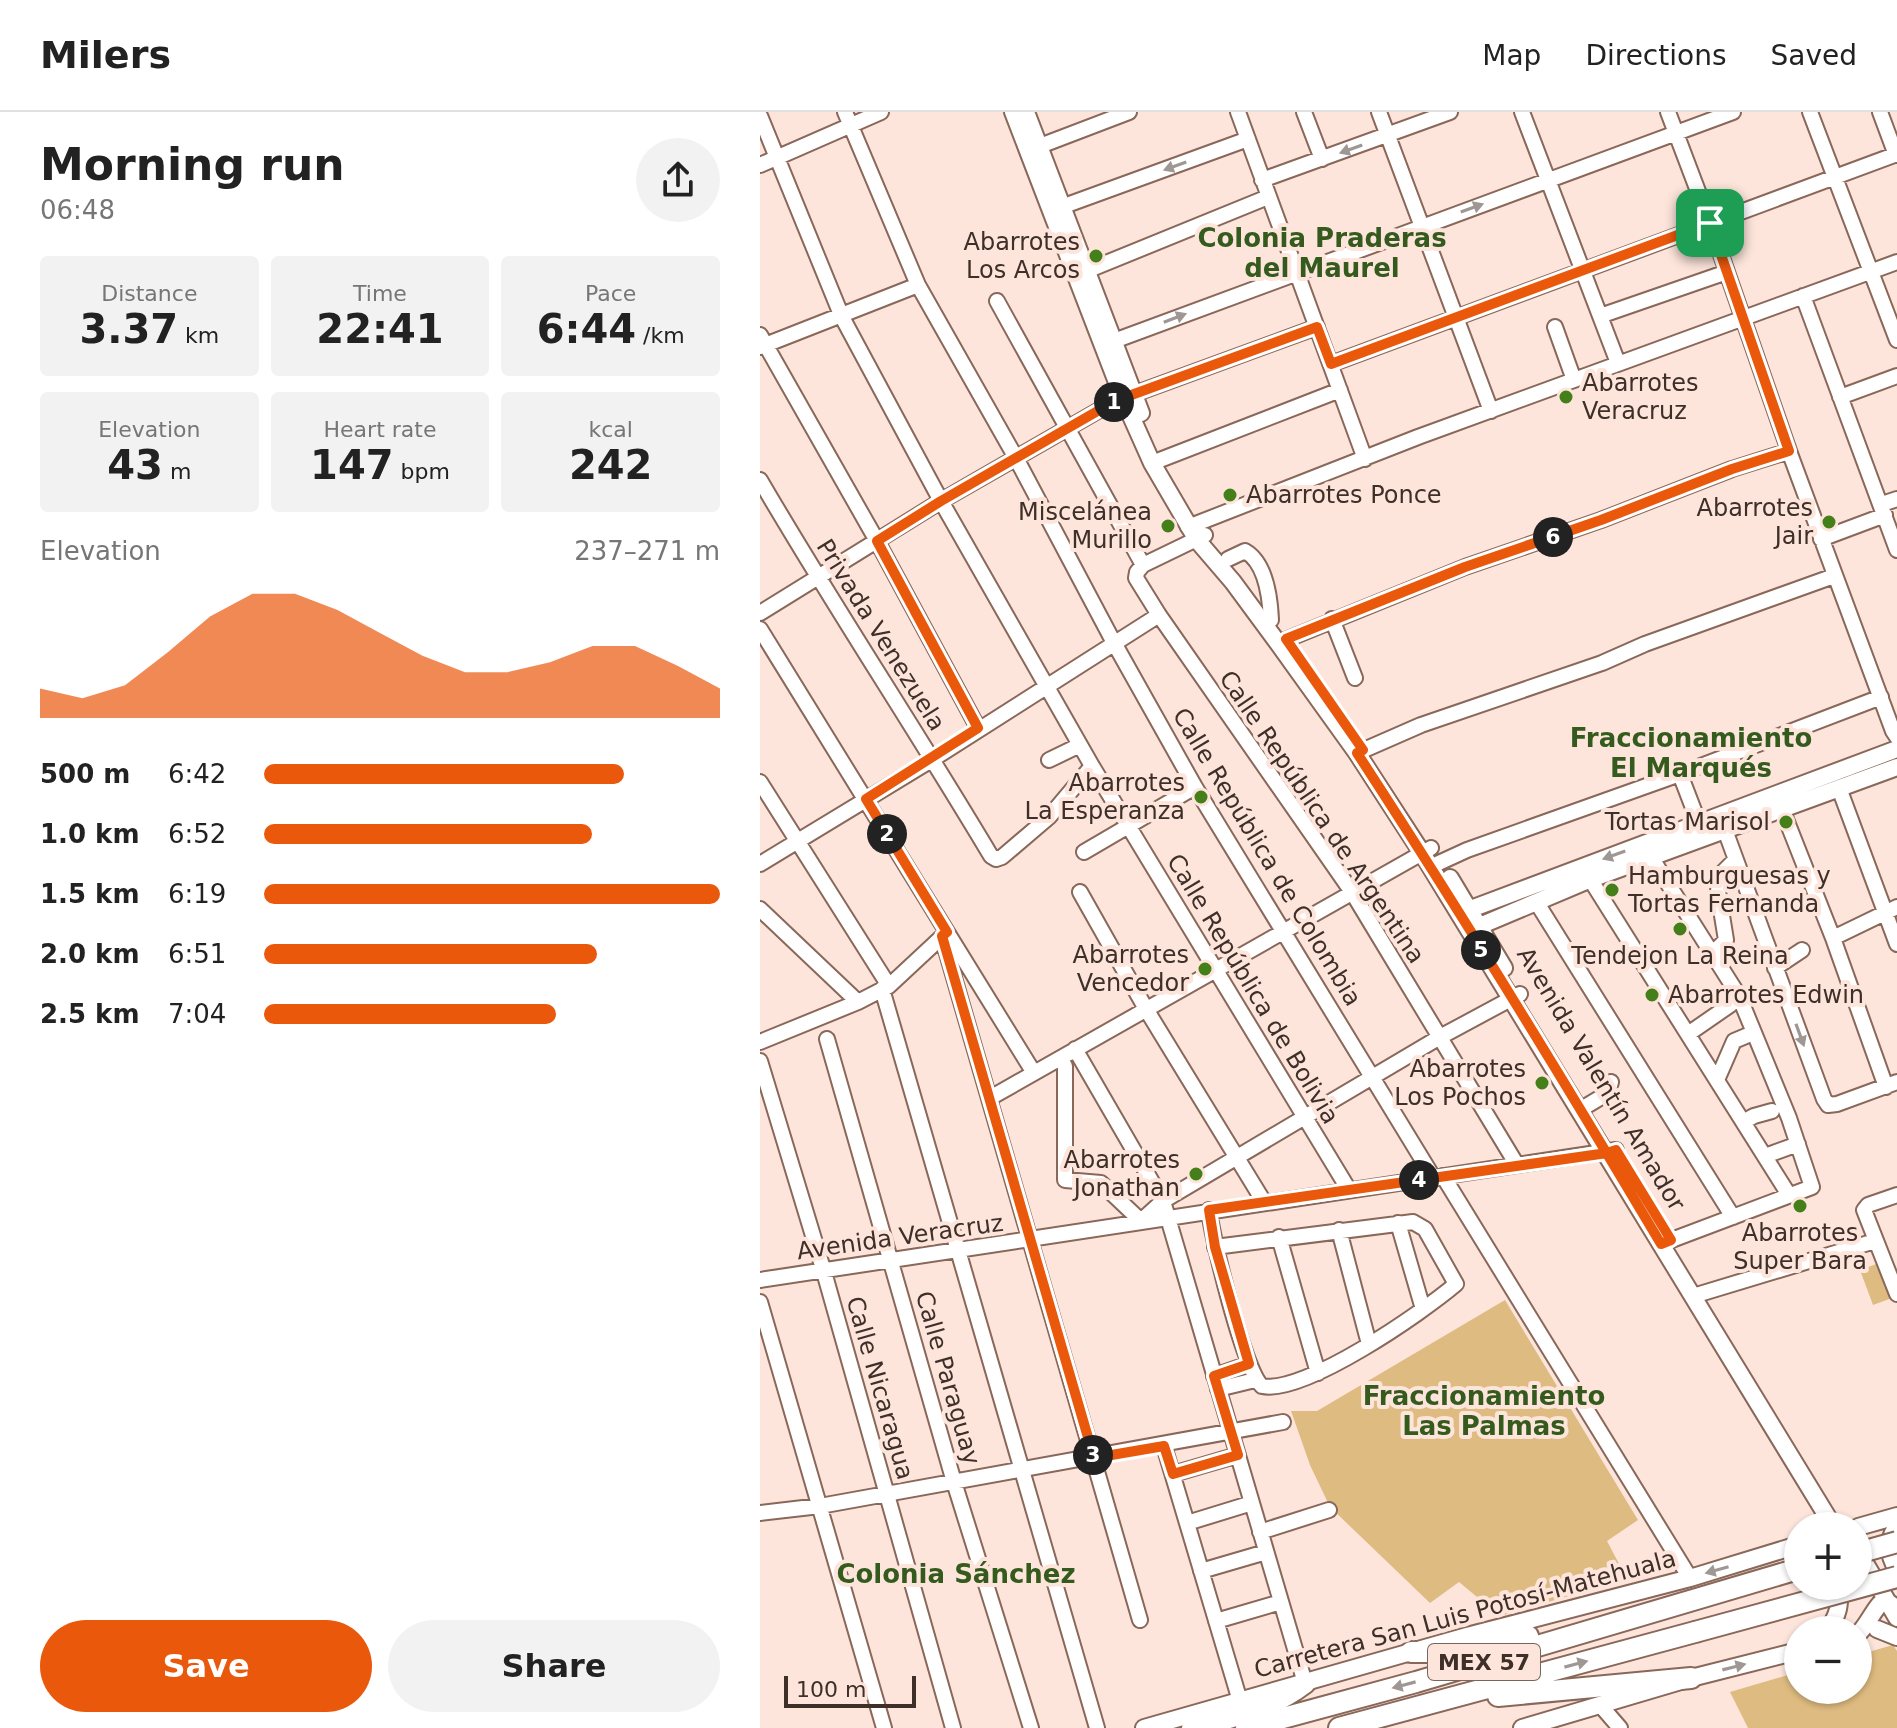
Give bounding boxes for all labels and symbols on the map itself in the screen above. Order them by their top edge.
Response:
one-way arrow [1339,143,1363,156]
one-way arrow [1162,160,1186,172]
pin [1676,189,1744,257]
one-way arrow [1460,201,1484,214]
district label: Colonia Praderas del Maurel [1197,223,1447,283]
place label: Abarrotes Los Arcos [963,228,1080,284]
marker: Abarrotes Los Arcos [1087,247,1105,265]
one-way arrow [1164,311,1188,324]
place label: Abarrotes Veracruz [1582,369,1699,425]
pin: 1 [1094,382,1134,422]
marker: Abarrotes Veracruz [1557,388,1575,406]
place label: Abarrotes Ponce [1246,481,1442,509]
marker: Abarrotes Ponce [1221,486,1239,504]
place label: Abarrotes Jair [1696,494,1813,550]
place label: Miscelánea Murillo [1018,498,1152,554]
marker: Abarrotes Jair [1820,513,1838,531]
marker: Miscelánea Murillo [1159,517,1177,535]
pin: 6 [1533,517,1573,557]
street label: Privada Venezuela [811,534,951,736]
street label: Calle República de Argentina [1213,665,1431,969]
street label: Calle República de Colombia [1167,703,1367,1011]
district label: Fraccionamiento El Marqués [1570,723,1812,783]
place label: Abarrotes La Esperanza [1025,769,1185,825]
marker: Abarrotes La Esperanza [1192,788,1210,806]
place label: Tortas Marisol [1604,808,1770,836]
marker: Tortas Marisol [1777,813,1795,831]
pin: 2 [867,814,907,854]
street label: Calle República de Bolivia [1161,849,1345,1129]
one-way arrow [1602,850,1626,862]
place label: Hamburguesas y Tortas Fernanda [1627,862,1831,918]
marker: Hamburguesas y Tortas Fernanda [1603,881,1621,899]
marker: Tendejon La Reina [1671,920,1689,938]
pin: 5 [1461,930,1501,970]
place label: Abarrotes Vencedor [1072,941,1189,997]
street label: Avenida Valentín Amador [1511,942,1691,1216]
place label: Tendejon La Reina [1570,942,1789,970]
marker: Abarrotes Vencedor [1196,960,1214,978]
place label: Abarrotes Edwin [1668,981,1864,1009]
marker: Abarrotes Edwin [1643,986,1661,1004]
one-way arrow [1794,1023,1807,1047]
place label: Abarrotes Los Pochos [1394,1055,1526,1111]
marker: Abarrotes Los Pochos [1533,1074,1551,1092]
place label: Abarrotes Jonathan [1063,1146,1180,1202]
pin: 4 [1399,1160,1439,1200]
marker: Abarrotes Jonathan [1187,1165,1205,1183]
marker: Abarrotes Super Bara [1791,1197,1809,1215]
street label: Avenida Veracruz [795,1209,1005,1265]
place label: Abarrotes Super Bara [1733,1219,1867,1275]
street label: Calle Paraguay [910,1288,986,1468]
street label: Calle Nicaragua [840,1293,920,1483]
district label: Fraccionamiento Las Palmas [1363,1381,1605,1441]
pin: 3 [1073,1435,1113,1475]
street label: Carretera San Luis Potosí-Matehuala [1251,1544,1679,1684]
district label: Colonia Sánchez [836,1559,1076,1589]
one-way arrow [1705,1564,1729,1577]
road number: MEX 57 [1428,1644,1540,1680]
one-way arrow [1564,1658,1589,1670]
one-way arrow [1721,1661,1746,1673]
scale bar [784,1672,916,1708]
one-way arrow [1392,1680,1417,1692]

